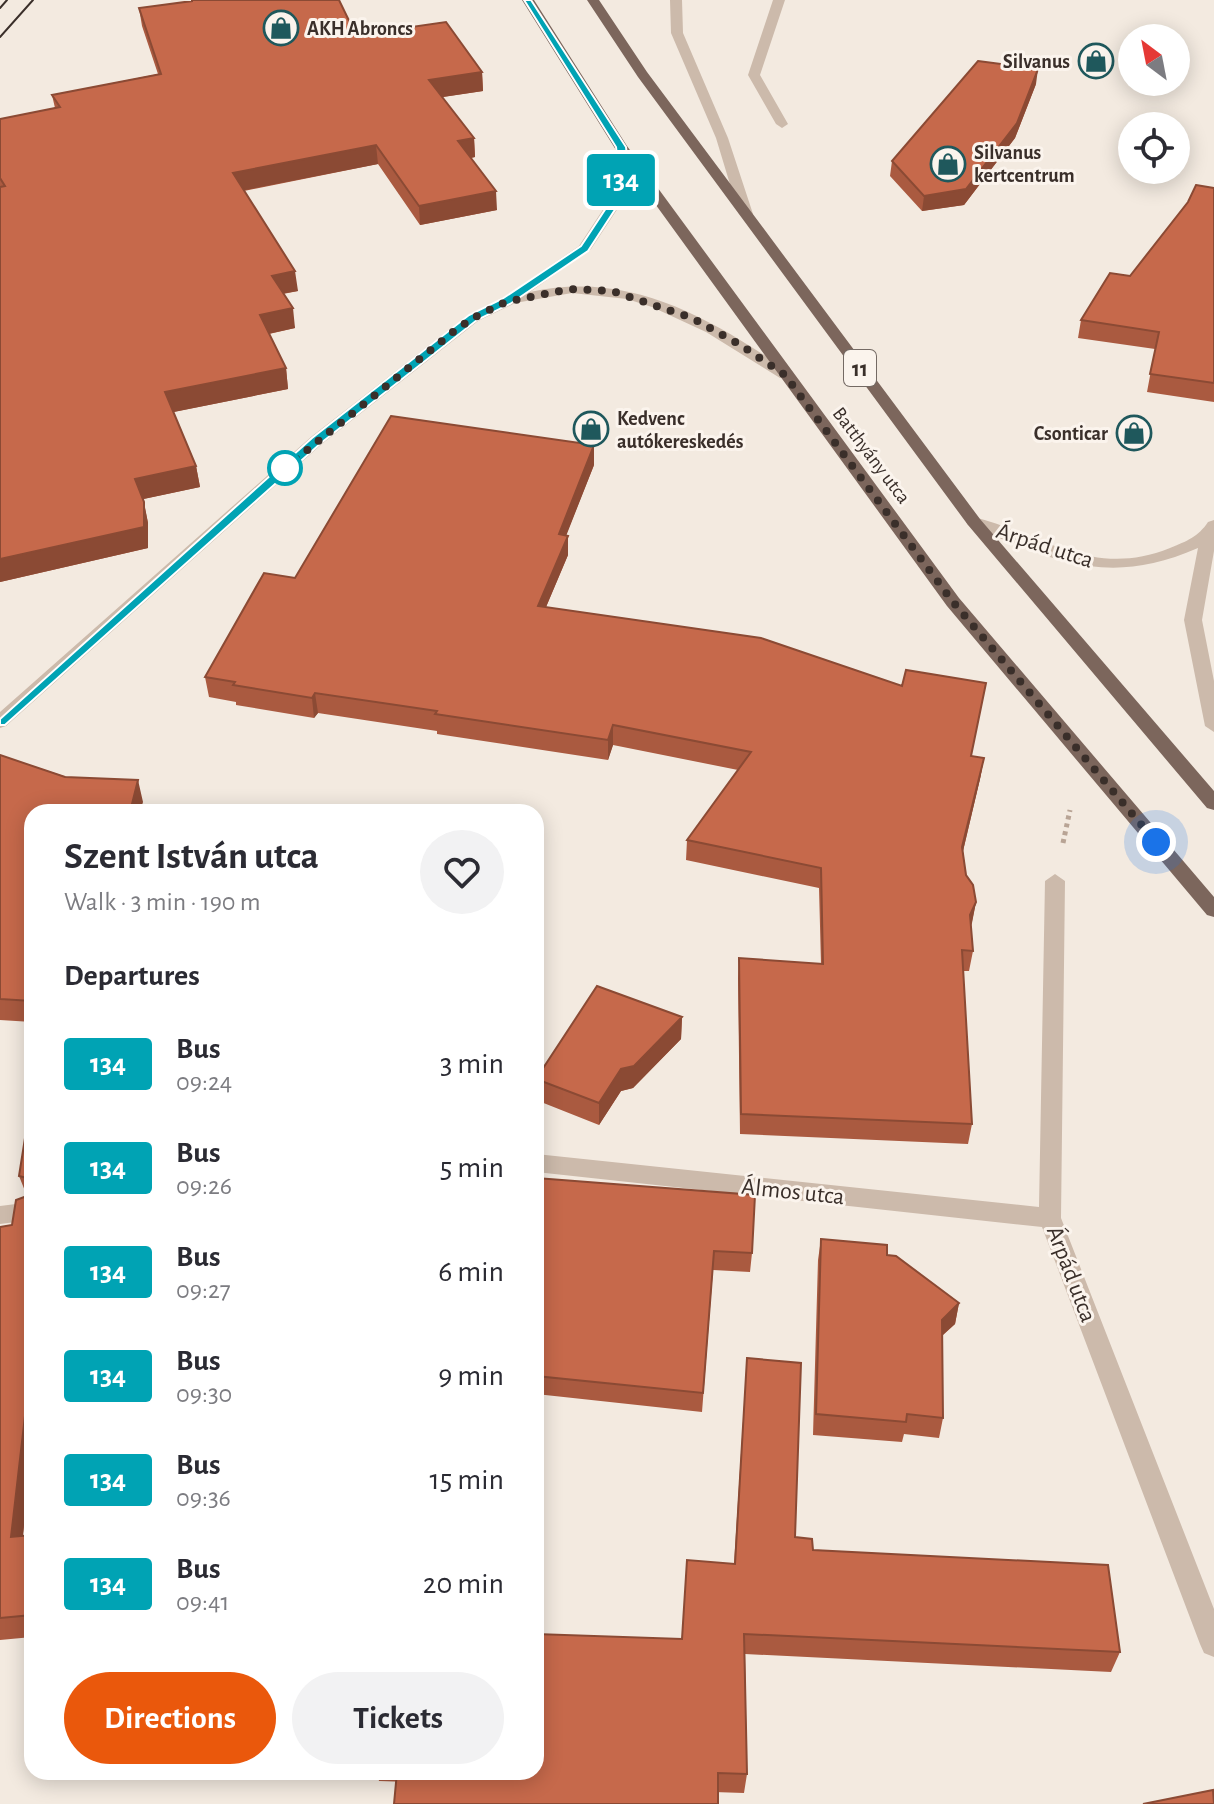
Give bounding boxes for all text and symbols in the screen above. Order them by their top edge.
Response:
shop icon: AKH Abroncs [262,9,300,47]
place label: AKH Abroncs [307,19,413,39]
north arrow [1118,24,1190,96]
map controls [1118,24,1190,184]
shop icon: Silvanus [1077,42,1115,80]
place label: Silvanus [1003,52,1070,72]
button: locate [1118,112,1190,184]
place label: Silvanus kertcentrum [974,143,1075,186]
shop icon: Silvanus kertcentrum [929,145,967,183]
line badge: 134 [575,154,667,206]
text: 134 [603,166,639,194]
road number: 11 [844,350,876,386]
street label: Batthyány utca [829,404,914,507]
place label: Kedvenc autókereskedés [617,409,744,452]
shop icon: Kedvenc autókereskedés [572,410,610,448]
shop icon: Csonticar [1115,414,1153,452]
place label: Csonticar [1034,424,1108,444]
unlabelled marker [268,451,302,485]
street label: Árpád utca [993,517,1097,573]
your location [1136,822,1176,862]
button: heart [420,830,504,914]
text: Szent István utca [64,838,319,876]
text: Walk · 3 min · 190 m [64,889,261,915]
text: Departures [64,961,200,991]
text: Bus [176,1034,221,1064]
text: 3 min [440,1049,504,1079]
text: 134 [90,1050,126,1078]
text: 09:24 [176,1069,232,1095]
text: Bus [176,1138,221,1168]
text: 5 min [440,1153,504,1183]
text: 134 [90,1154,126,1182]
text: 09:26 [176,1173,232,1199]
street label: Álmos utca [740,1173,846,1209]
street label: Árpád utca [1042,1222,1102,1326]
text: Bus [176,1242,221,1272]
text: 6 min [438,1257,504,1287]
text: 134 [90,1258,126,1286]
text: 09:27 [176,1277,231,1303]
text: Bus [176,1346,221,1376]
text: 9 min [438,1361,504,1391]
text: 134 [90,1362,126,1390]
text: 09:30 [176,1381,232,1407]
text: Bus [176,1450,221,1480]
text: 15 min [429,1465,504,1495]
text: 134 [90,1466,126,1494]
text: 09:36 [176,1485,231,1511]
text: Bus [176,1554,221,1584]
text: 20 min [423,1569,504,1599]
text: 134 [90,1570,126,1598]
text: 09:41 [176,1589,229,1615]
button: Directions [64,1672,276,1764]
button: Tickets [292,1672,504,1764]

